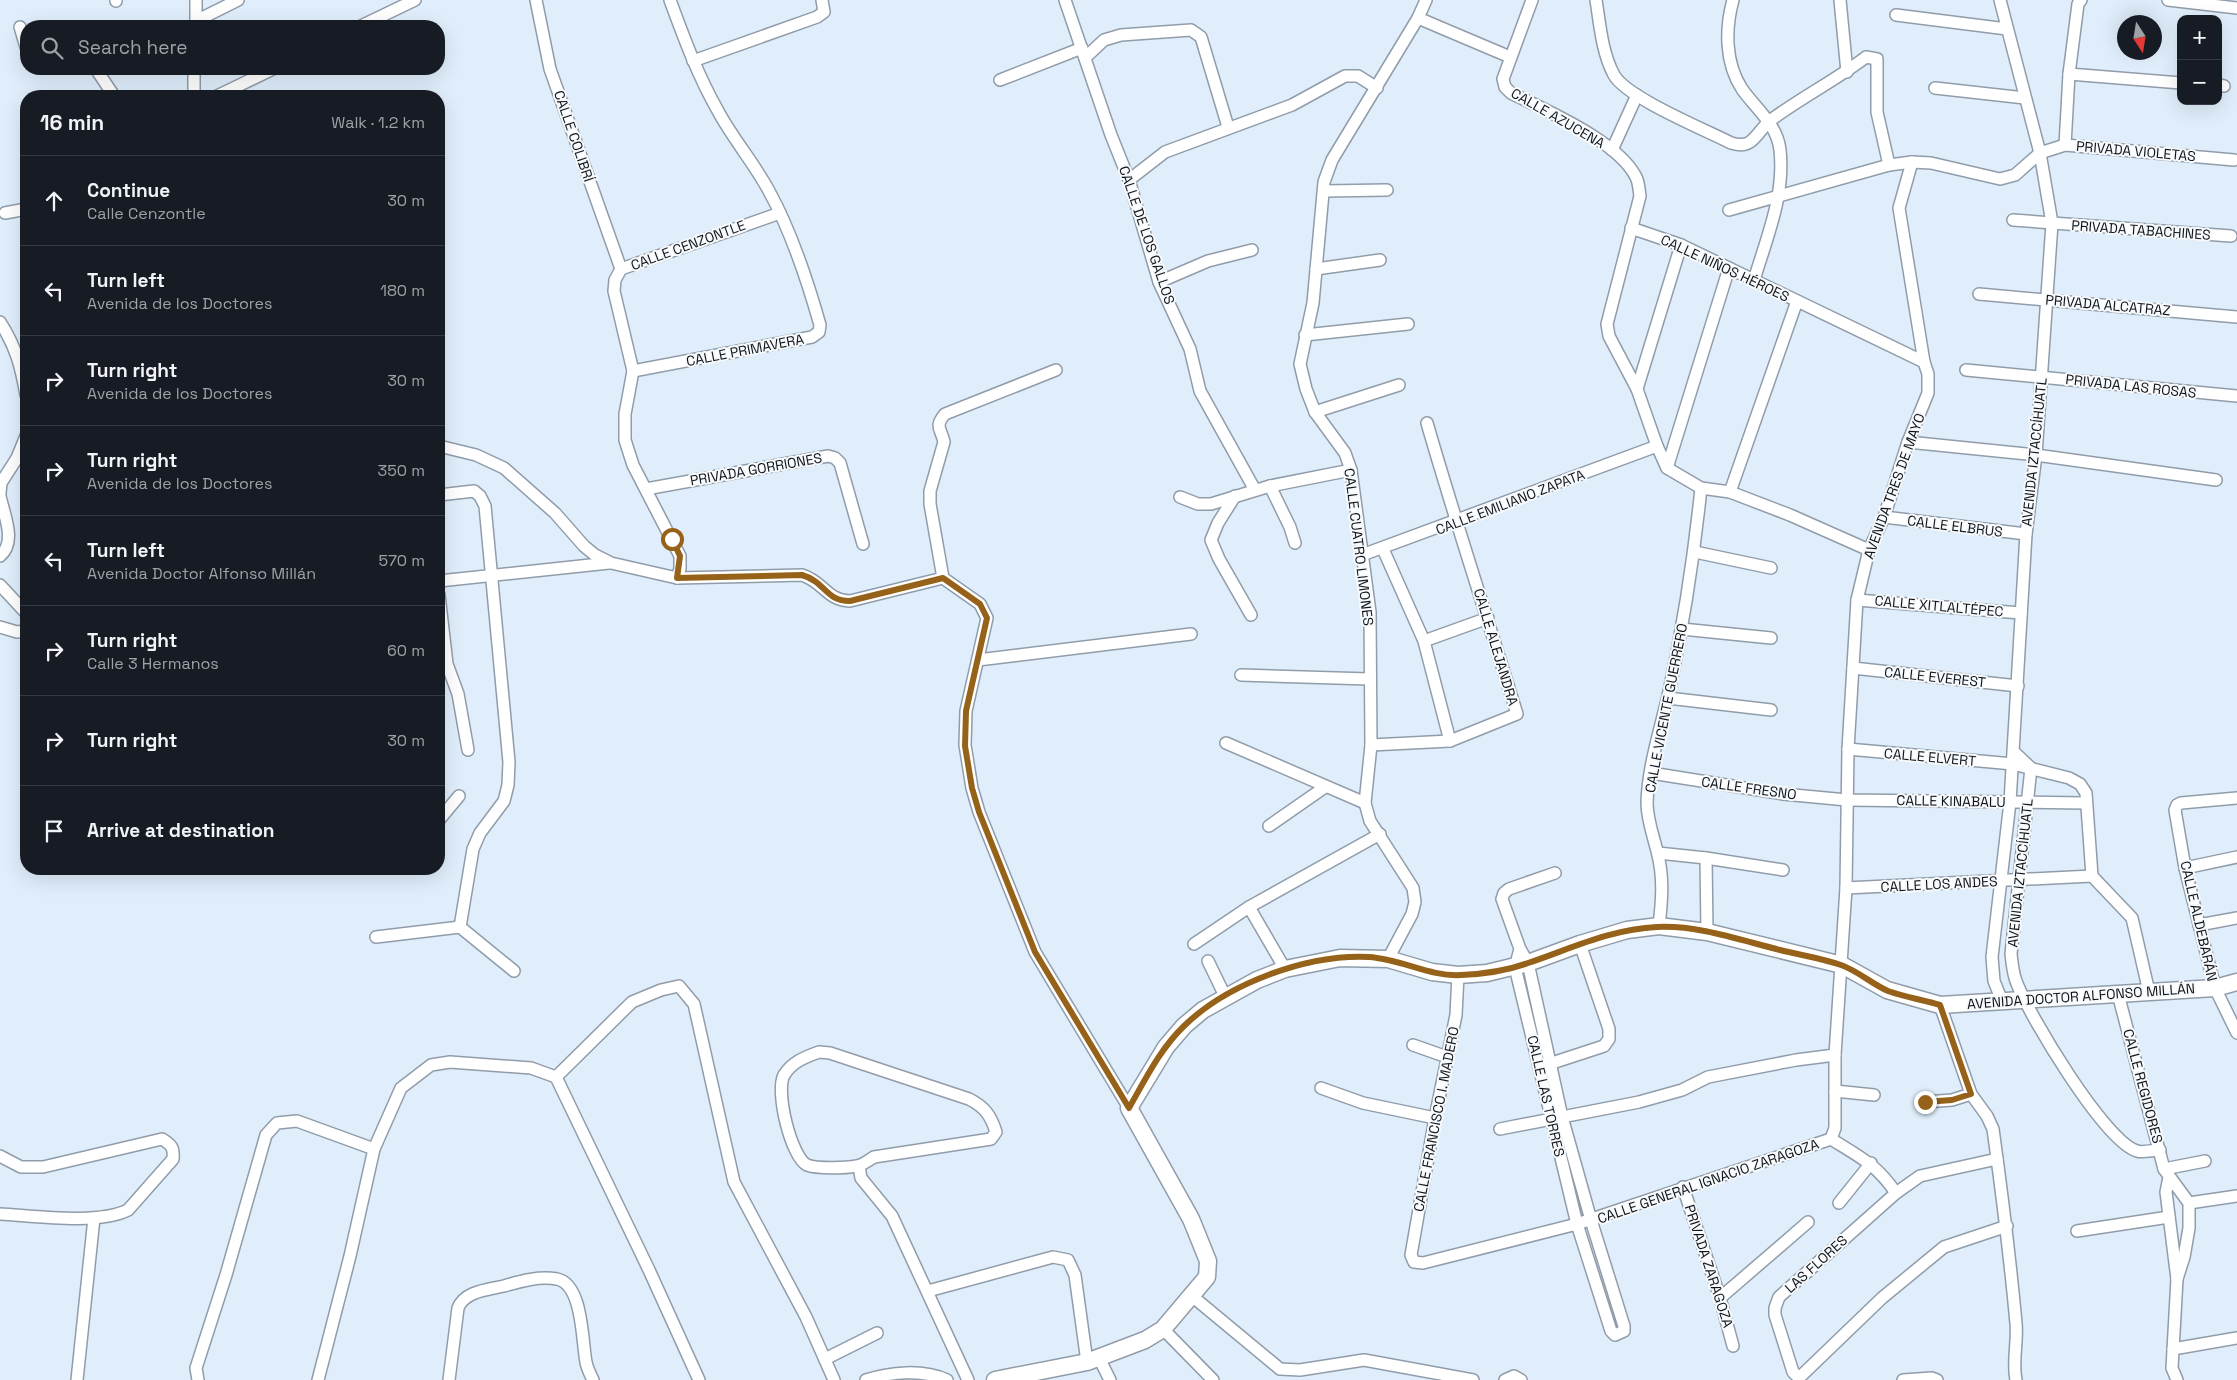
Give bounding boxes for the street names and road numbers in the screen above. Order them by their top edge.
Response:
street label: CALLE AZUCENA [1508,84,1608,152]
street label: CALLE COLIBRÍ [550,88,598,185]
street label: PRIVADA VIOLETAS [2075,137,2197,165]
street label: CALLE DE LOS GALLOS [1115,163,1179,307]
street label: CALLE CENZONTLE [628,216,748,274]
street label: PRIVADA TABACHINES [2071,216,2211,244]
street label: CALLE NIÑOS HÉROES [1658,230,1792,306]
street label: PRIVADA ALCATRAZ [2045,291,2171,319]
street label: CALLE PRIMAVERA [685,330,806,370]
street label: PRIVADA LAS ROSAS [2065,370,2197,402]
street label: AVENIDA IZTACCÍHUATL [2017,376,2051,527]
street label: AVENIDA TRES DE MAYO [1859,411,1929,561]
street label: PRIVADA GORRIONES [689,449,823,489]
street label: CALLE EMILIANO ZAPATA [1433,465,1587,539]
street label: CALLE CUATRO LIMONES [1340,467,1378,627]
street label: CALLE ELBRUS [1906,511,2004,541]
street label: CALLE ALEJANDRA [1470,586,1522,708]
street label: CALLE XITLALTÉPEC [1874,591,2004,621]
street label: CALLE VICENTE GUERRERO [1641,622,1691,794]
street label: CALLE EVEREST [1883,663,1987,691]
street label: CALLE ELVERT [1883,744,1977,770]
street label: CALLE FRESNO [1700,772,1798,804]
street label: CALLE KINABALU [1896,791,2006,811]
street label: AVENIDA IZTACCÍHUATL [2003,797,2037,948]
street label: CALLE ALDEBARÁN [2176,859,2222,983]
street label: CALLE LOS ANDES [1880,872,1998,896]
street label: AVENIDA DOCTOR ALFONSO MILLÁN [1966,979,2196,1013]
street label: CALLE FRANCISCO I. MADERO [1409,1025,1463,1213]
street label: CALLE REGIDORES [2119,1027,2167,1145]
street label: CALLE LAS TORRES [1523,1034,1569,1158]
street label: CALLE GENERAL IGNACIO ZARAGOZA [1595,1134,1821,1227]
street label: PRIVADA ZARAGOZA [1681,1202,1737,1330]
street label: LAS FLORES [1781,1231,1851,1297]

